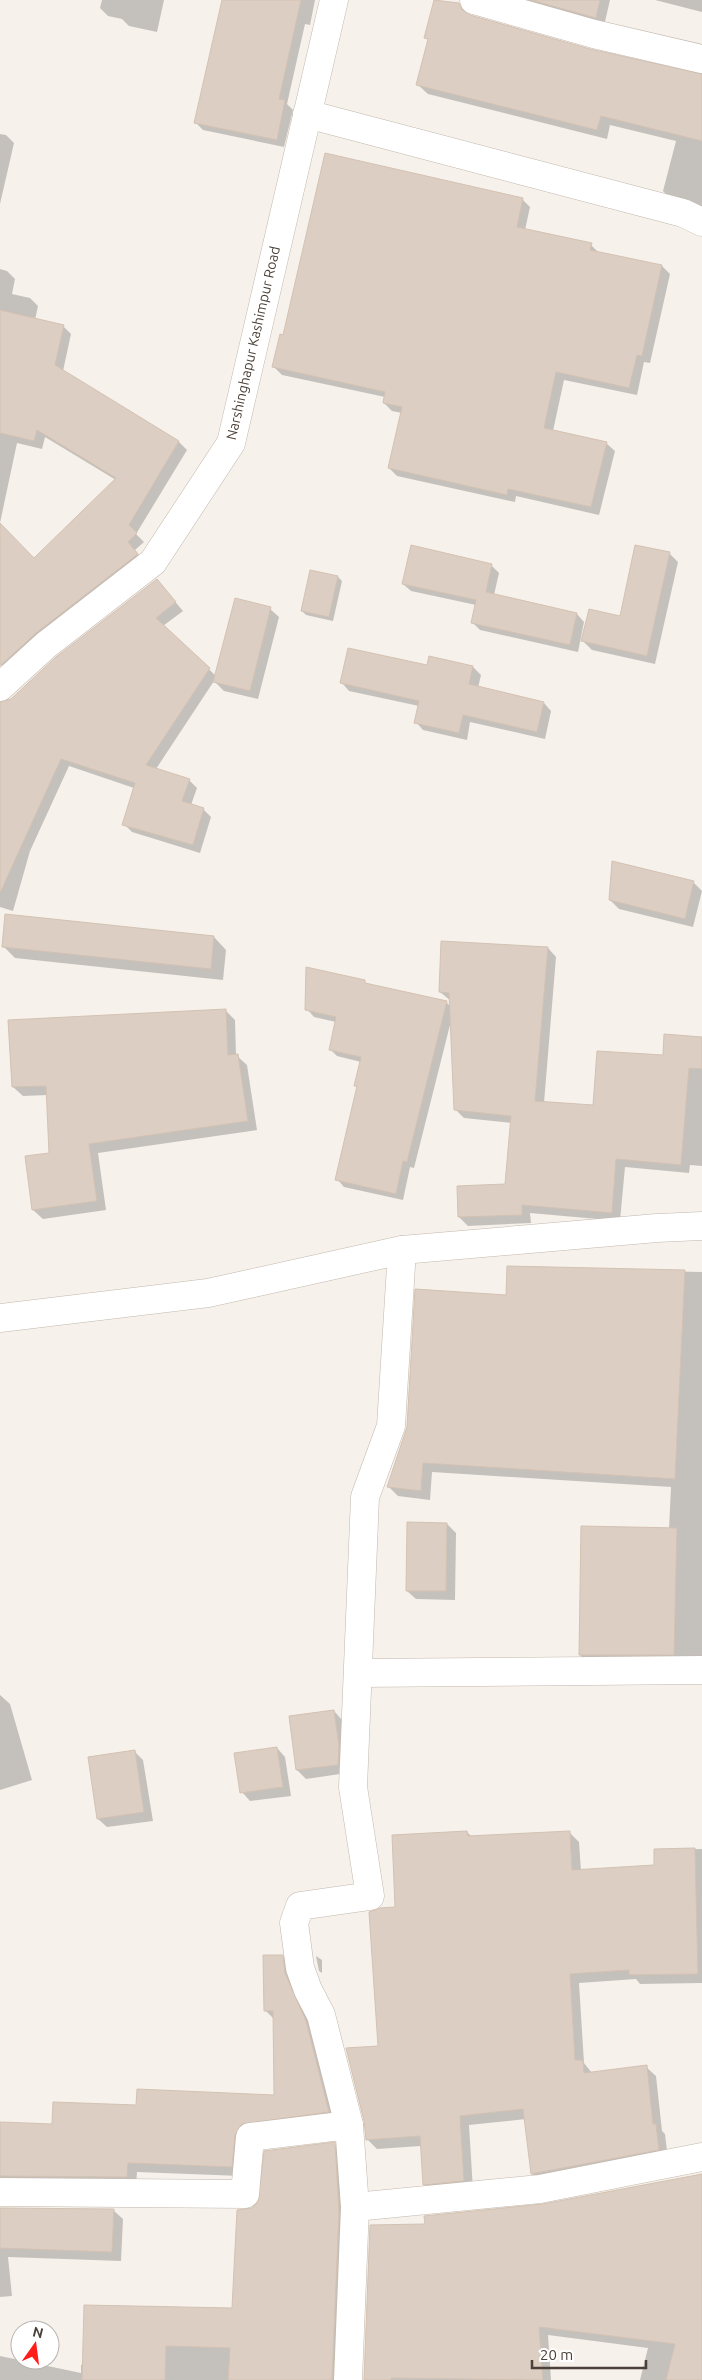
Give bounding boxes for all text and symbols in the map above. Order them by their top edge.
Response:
street label: Narshinghapur Kashimpur Road [223,245,283,441]
north arrow [10,2320,60,2370]
text: N [31,2323,45,2341]
scale bar [532,2338,646,2370]
text: 20 m [540,2346,573,2363]

